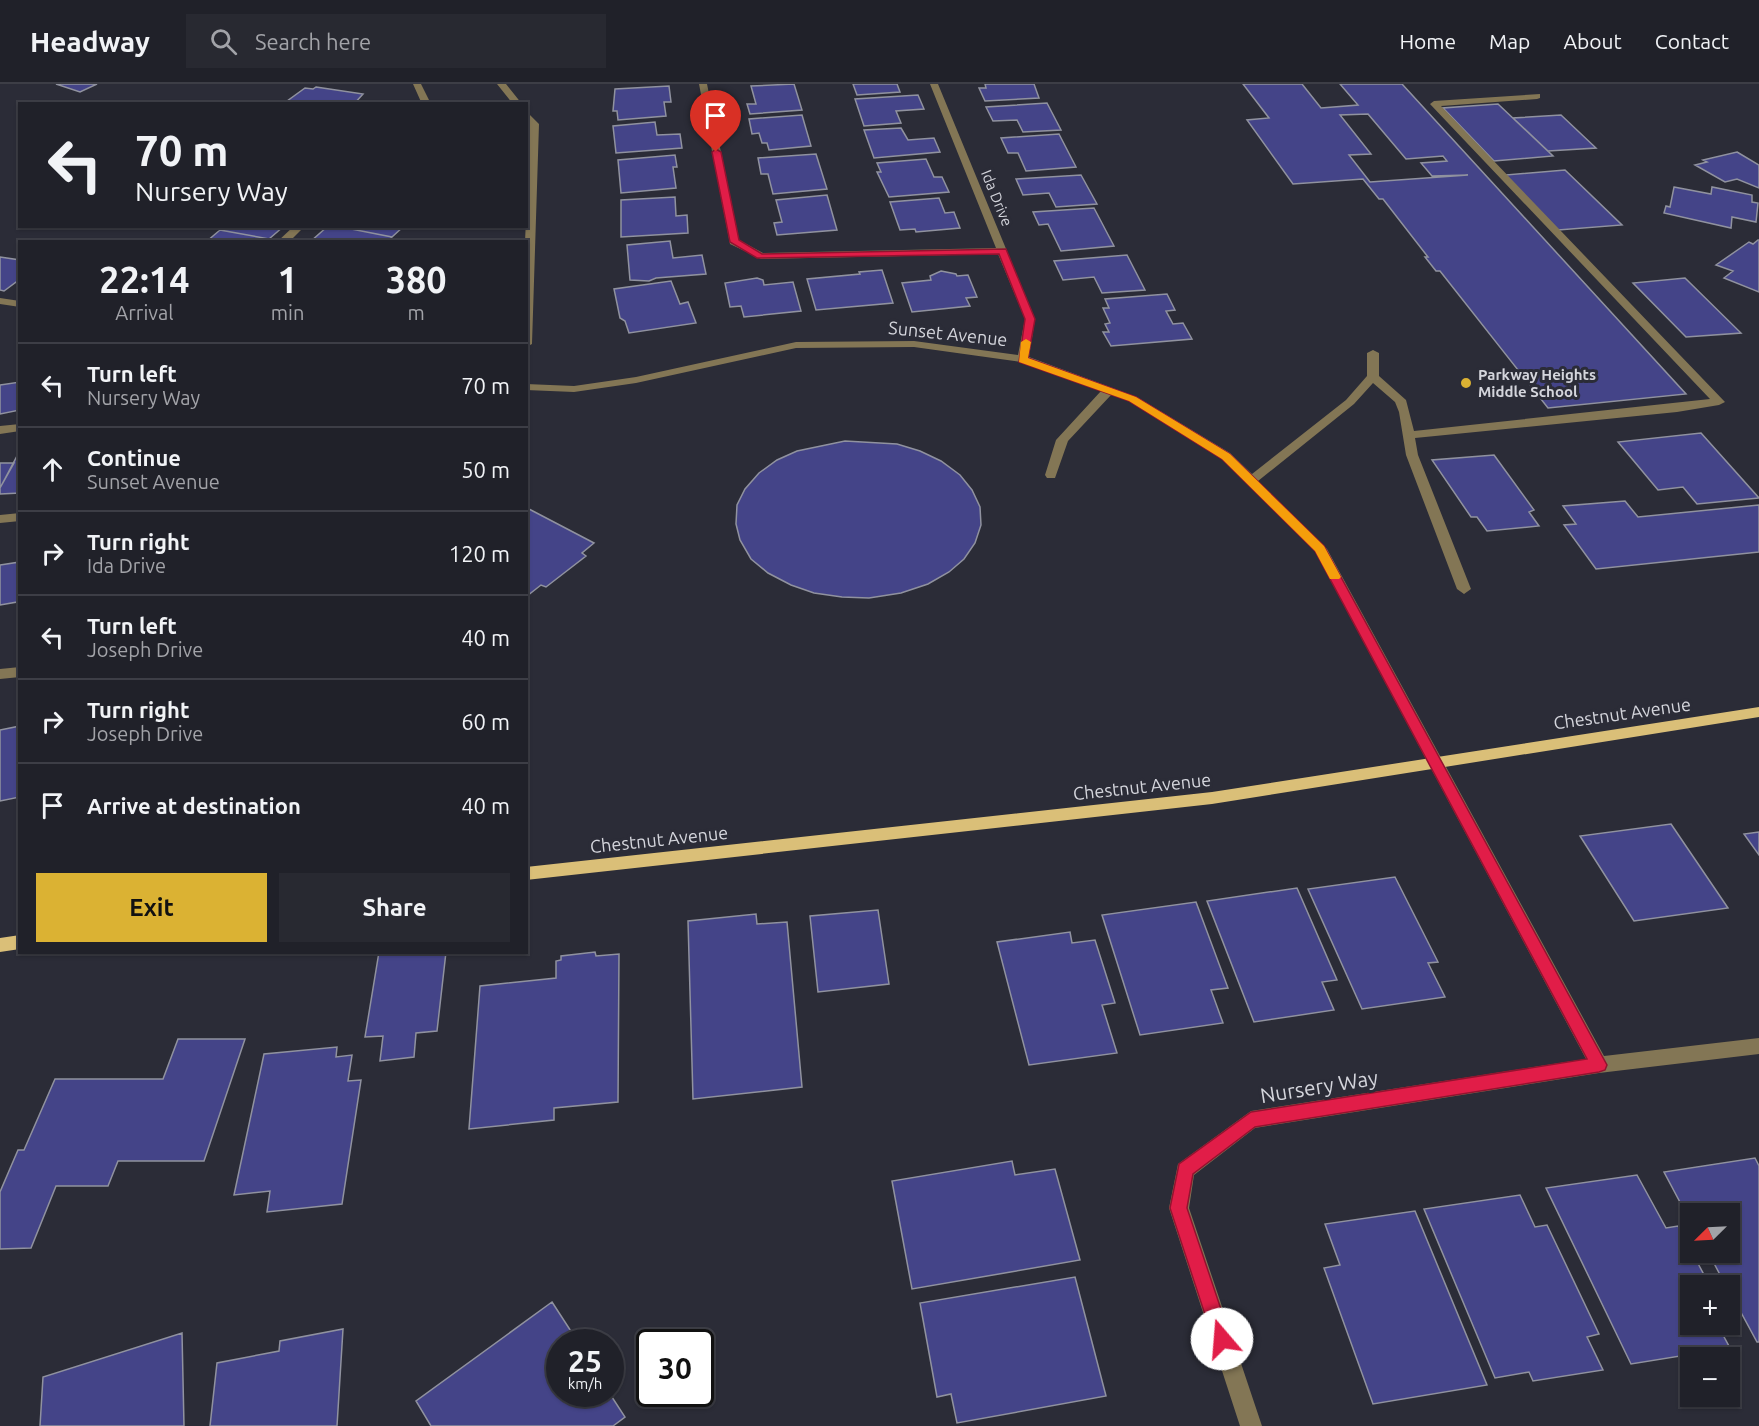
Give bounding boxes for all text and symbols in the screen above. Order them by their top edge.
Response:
search box [186,14,606,68]
icon: search [207,25,240,58]
text: Headway [30,26,150,57]
text: Search here [255,29,371,54]
text: Home [1399,29,1456,53]
text: Map [1489,29,1530,53]
text: About [1563,29,1622,53]
text: Contact [1655,29,1729,53]
pin [690,90,741,152]
icon: arrive [699,99,732,132]
icon: left [36,126,114,204]
text: 70 m [135,127,229,174]
street label: Ida Drive [978,167,1016,229]
text: Nursery Way [135,176,288,206]
text: 22:14 [99,259,189,300]
text: 1 [277,259,298,300]
text: 380 [386,259,447,300]
text: Arrival [115,301,174,324]
text: min [271,301,304,324]
text: m [408,301,425,324]
street label: Sunset Avenue [887,317,1009,349]
text: Turn left [87,361,177,386]
place label: Parkway Heights Middle School [1478,366,1596,400]
icon: left [36,369,69,402]
text: 70 m [461,373,510,398]
marker: Parkway Heights Middle School [1459,376,1473,390]
text: Nursery Way [87,386,200,409]
text: Continue [87,445,181,470]
icon: ahead [36,453,69,486]
text: 50 m [461,457,510,482]
text: Sunset Avenue [87,470,220,493]
text: Turn right [87,529,189,554]
icon: right [36,537,69,570]
text: 120 m [449,541,510,566]
text: Ida Drive [87,554,166,577]
text: Turn left [87,613,177,638]
icon: left [36,621,69,654]
text: 40 m [461,625,510,650]
text: Joseph Drive [87,638,203,661]
street label: Chestnut Avenue [1552,693,1692,733]
text: Turn right [87,697,189,722]
icon: right [36,705,69,738]
text: 60 m [461,709,510,734]
text: Joseph Drive [87,722,203,745]
street label: Chestnut Avenue [1072,769,1212,803]
icon: arrive [36,789,69,822]
text: Arrive at destination [87,793,301,818]
text: 40 m [461,793,510,818]
street label: Chestnut Avenue [589,822,729,856]
button: Exit [36,873,267,942]
button: Share [279,873,510,942]
street label: Nursery Way [1258,1065,1380,1107]
north arrow [1680,1203,1740,1263]
map controls [1680,1203,1740,1407]
button: + [1680,1275,1740,1335]
position arrow [1190,1307,1254,1371]
speed limit sign: 30 [636,1329,714,1407]
text: 25 [568,1344,602,1378]
button: − [1680,1347,1740,1407]
text: km/h [568,1375,602,1392]

